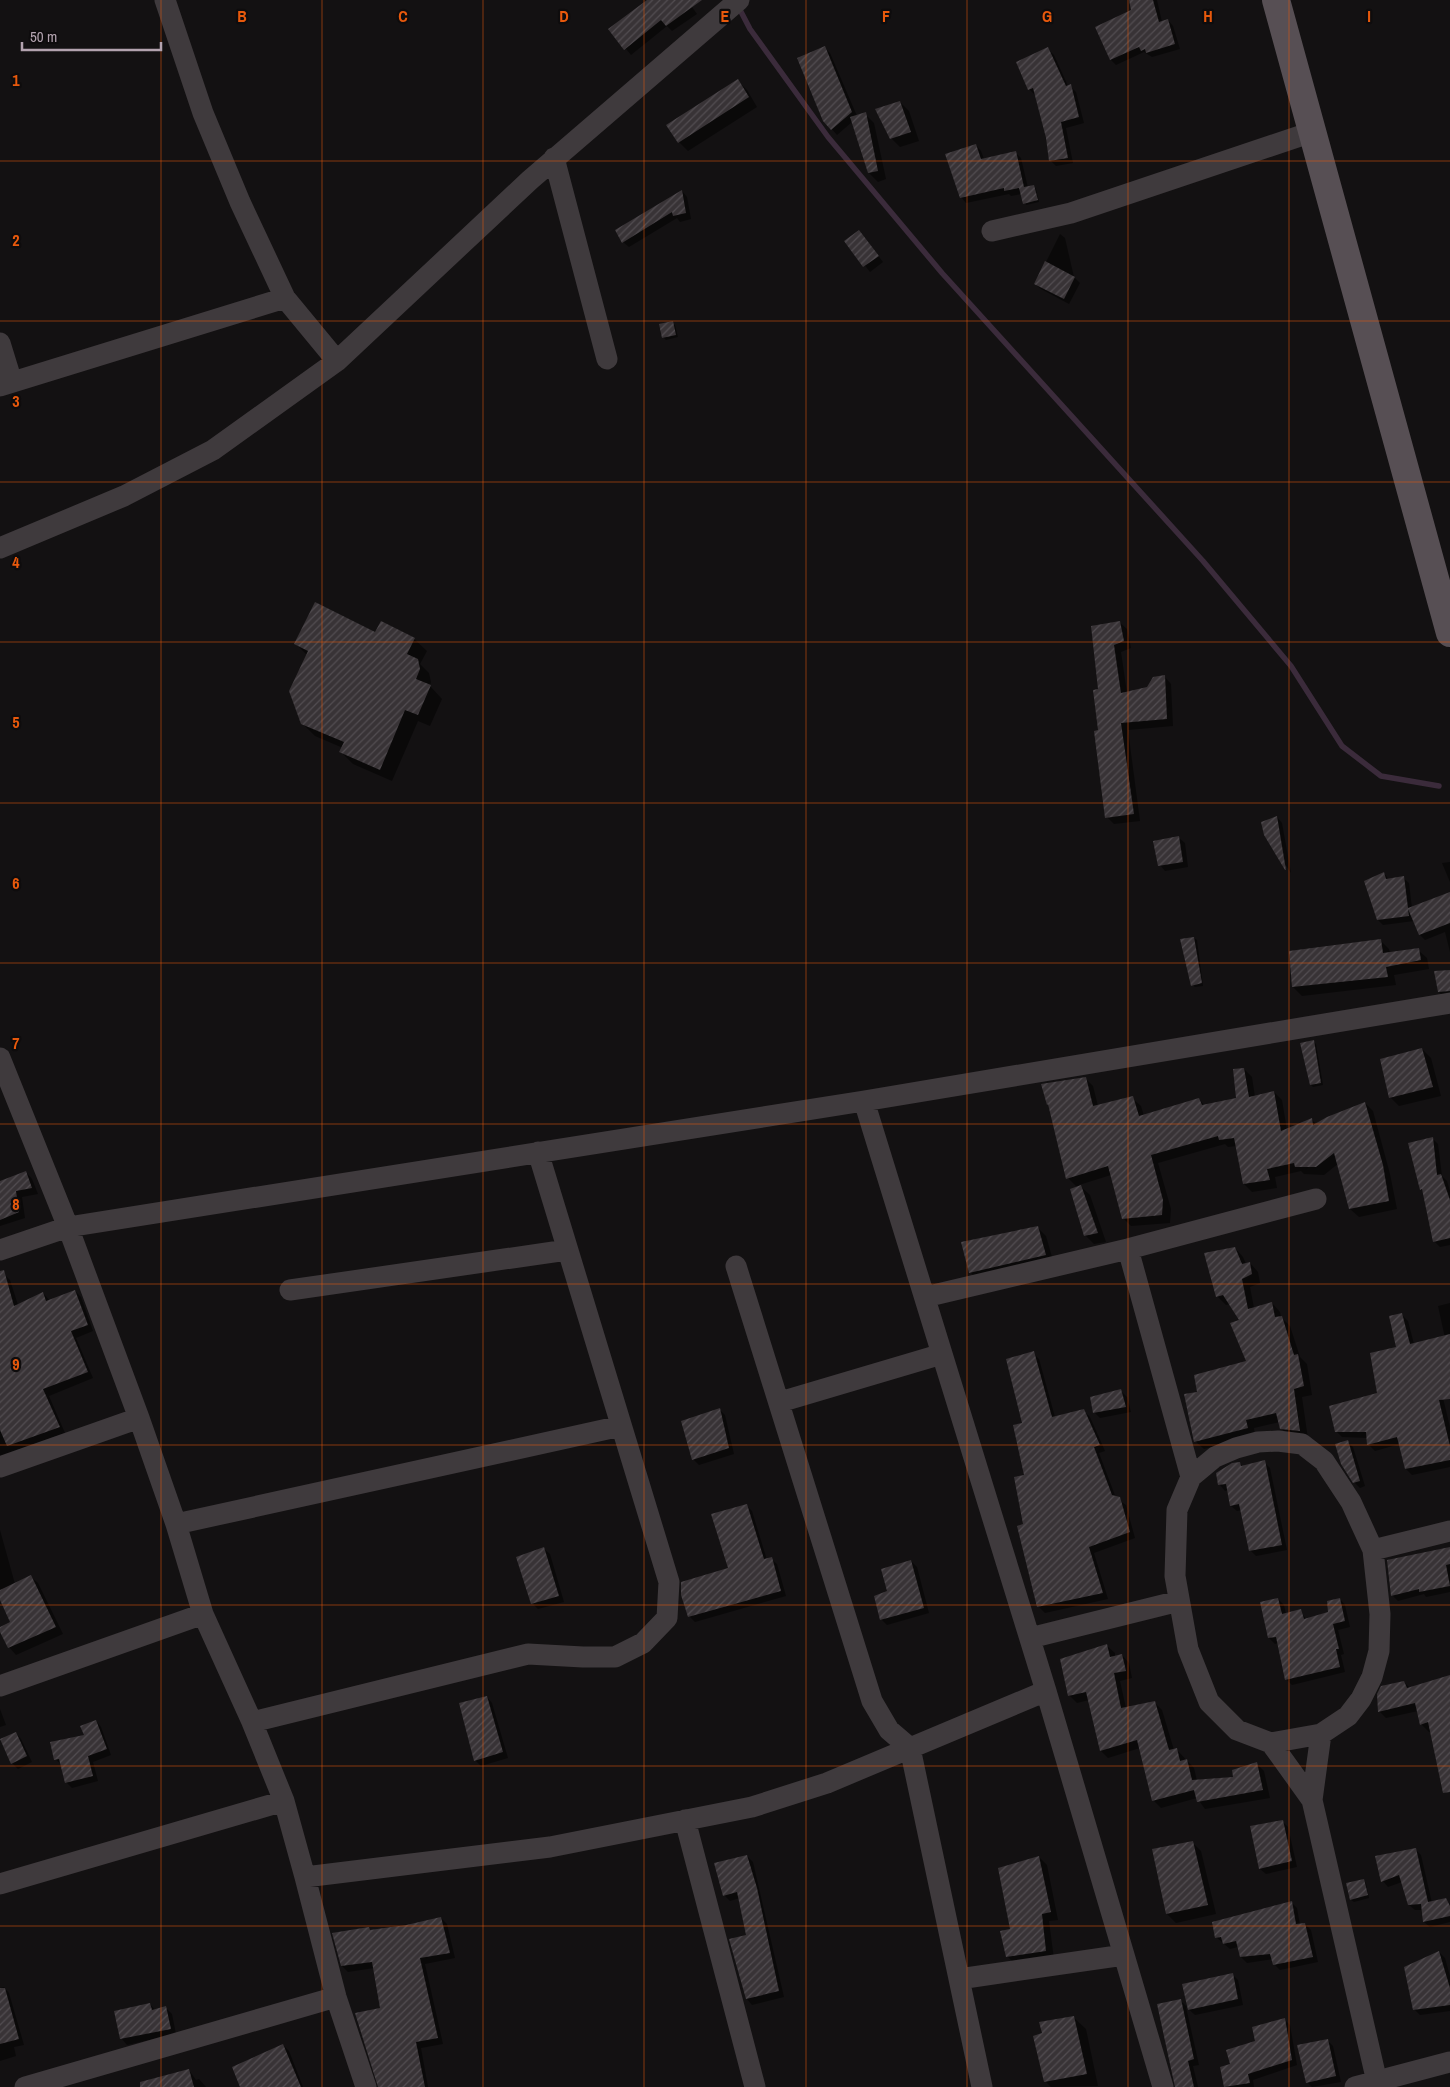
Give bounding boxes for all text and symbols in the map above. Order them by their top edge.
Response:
text: B [237,5,247,27]
text: C [398,5,408,27]
text: D [559,5,569,27]
text: E [721,5,730,27]
text: F [882,5,890,27]
text: G [1042,5,1052,27]
text: H [1203,5,1213,27]
text: I [1367,5,1371,27]
scale bar [22,20,161,52]
text: 50 m [30,26,57,47]
text: 1 [12,69,20,91]
text: 2 [12,229,20,251]
text: 3 [12,390,20,412]
text: 4 [12,551,20,573]
text: 5 [12,711,20,733]
text: 6 [12,872,20,894]
text: 7 [12,1032,20,1054]
text: 8 [12,1193,20,1215]
text: 9 [12,1353,20,1375]

